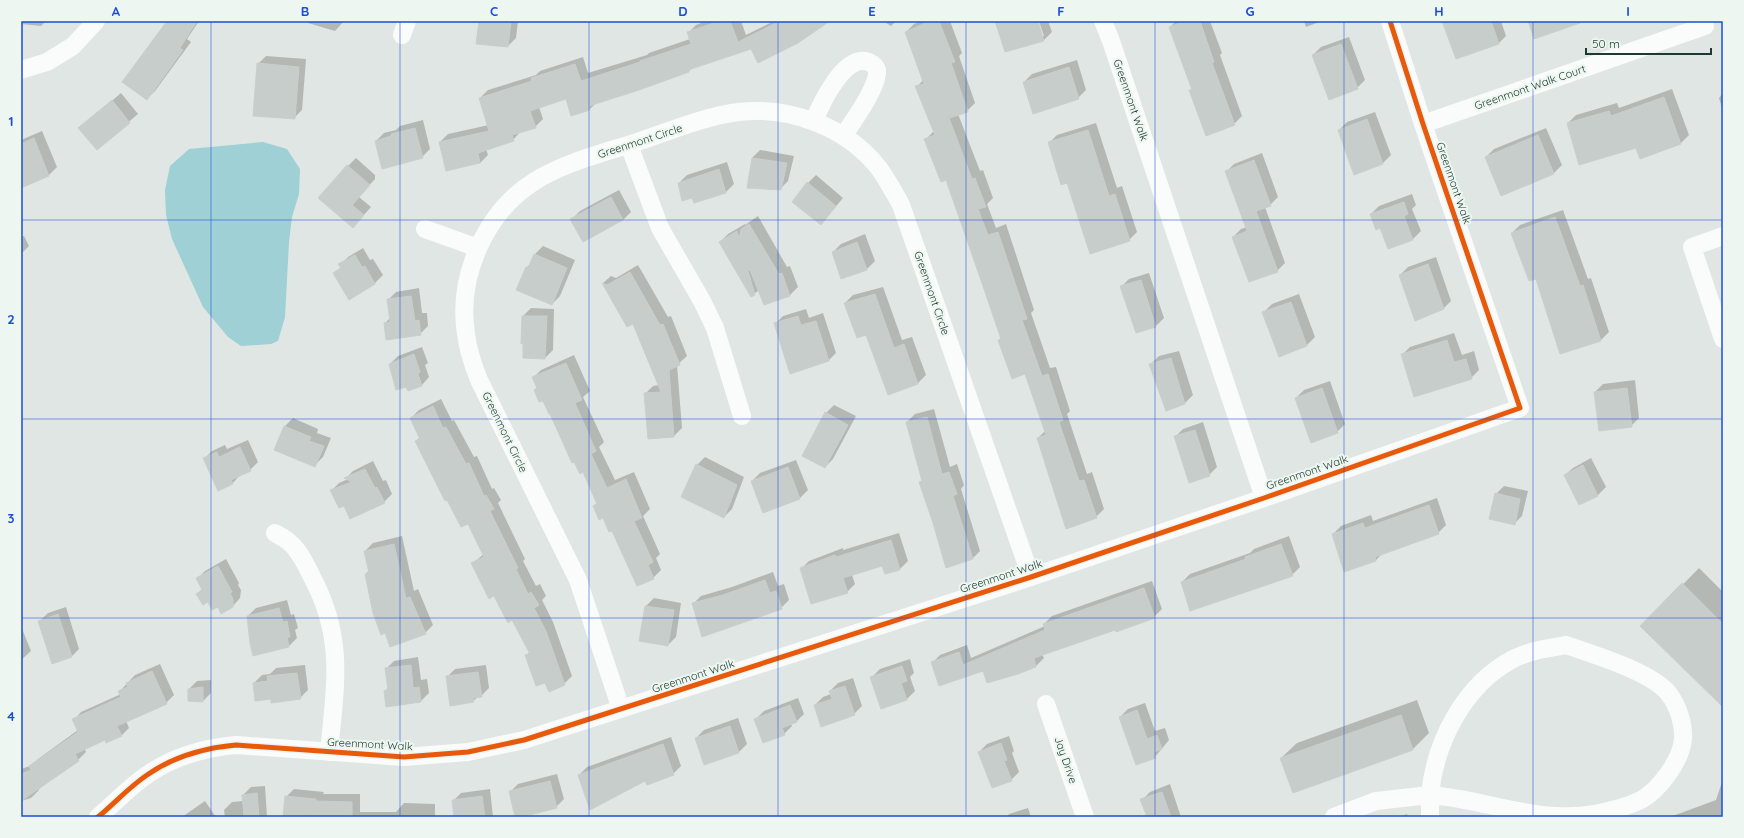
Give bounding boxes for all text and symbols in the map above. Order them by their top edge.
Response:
text: A [112,3,121,19]
text: B [301,3,309,19]
text: C [490,3,498,19]
text: D [678,3,688,19]
text: E [868,3,876,19]
text: F [1057,3,1065,19]
text: G [1245,3,1255,19]
text: H [1434,3,1444,19]
text: I [1626,3,1630,19]
scale bar [1586,30,1711,56]
text: 50 m [1592,36,1620,51]
street label: Greenmont Walk [1110,57,1152,143]
street label: Greenmont Walk Court [1472,61,1588,113]
text: 1 [8,113,14,129]
street label: Greenmont Circle [596,121,684,161]
street label: Greenmont Walk [1433,140,1475,226]
street label: Greenmont Circle [911,249,953,337]
text: 2 [7,311,15,327]
street label: Greenmont Circle [479,389,531,475]
street label: Greenmont Walk [1264,451,1350,493]
text: 3 [8,510,15,526]
street label: Greenmont Walk [958,556,1044,596]
street label: Greenmont Walk [650,656,736,696]
text: 4 [7,708,15,724]
street label: Greenmont Walk [327,735,413,753]
street label: Jay Drive [1051,735,1081,785]

